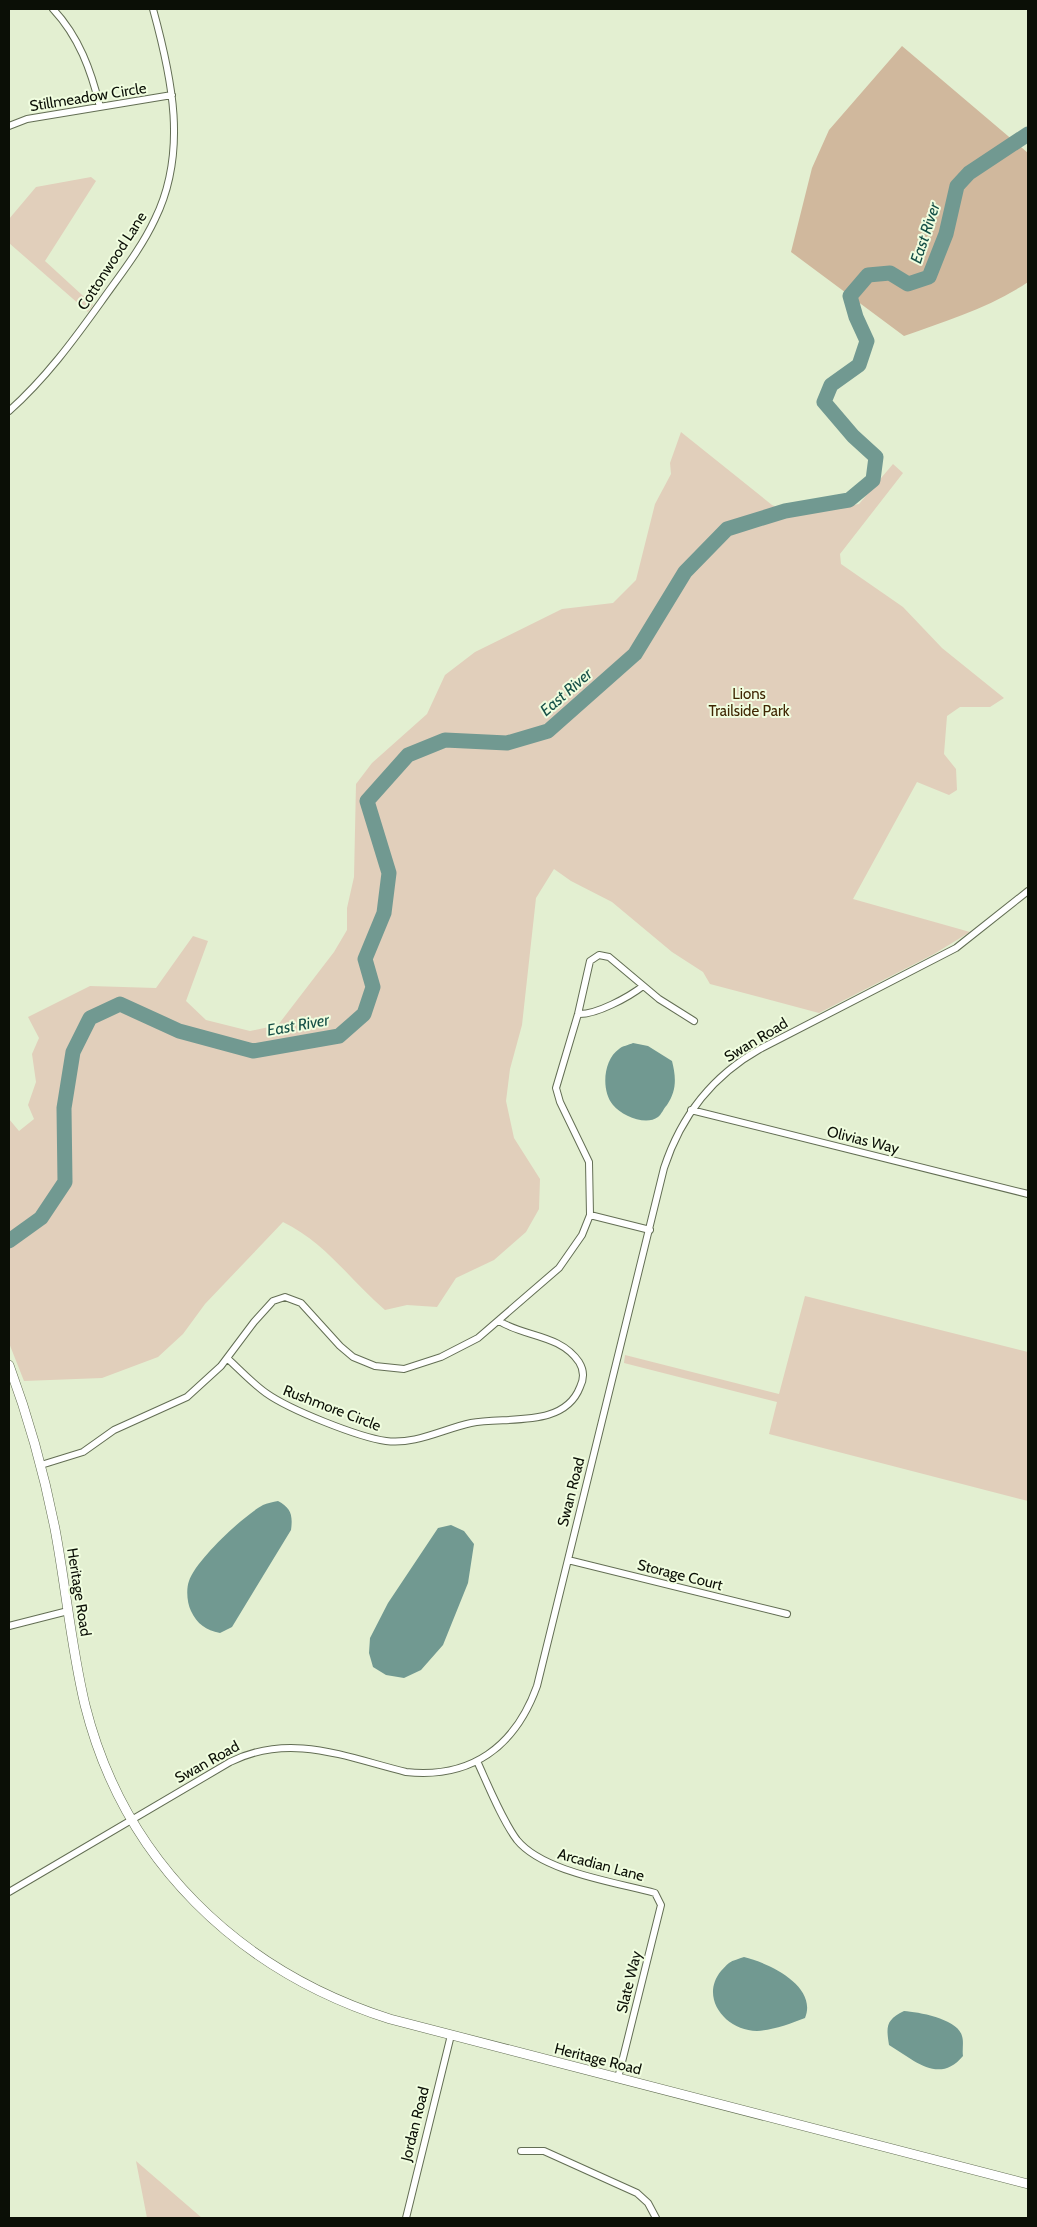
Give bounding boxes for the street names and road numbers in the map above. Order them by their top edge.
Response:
street label: Stillmeadow Circle [28,79,148,115]
street label: Cottonwood Lane [74,208,151,314]
street label: Swan Road [721,1014,791,1066]
street label: Olivias Way [825,1122,901,1158]
street label: Rushmore Circle [280,1381,384,1435]
street label: Swan Road [554,1455,588,1529]
street label: Heritage Road [63,1546,95,1638]
street label: Storage Court [636,1556,724,1594]
street label: Swan Road [172,1737,242,1787]
street label: Arcadian Lane [556,1845,647,1885]
street label: Slate Way [613,1949,646,2015]
street label: Heritage Road [553,2039,643,2079]
street label: Jordan Road [397,2085,433,2164]

